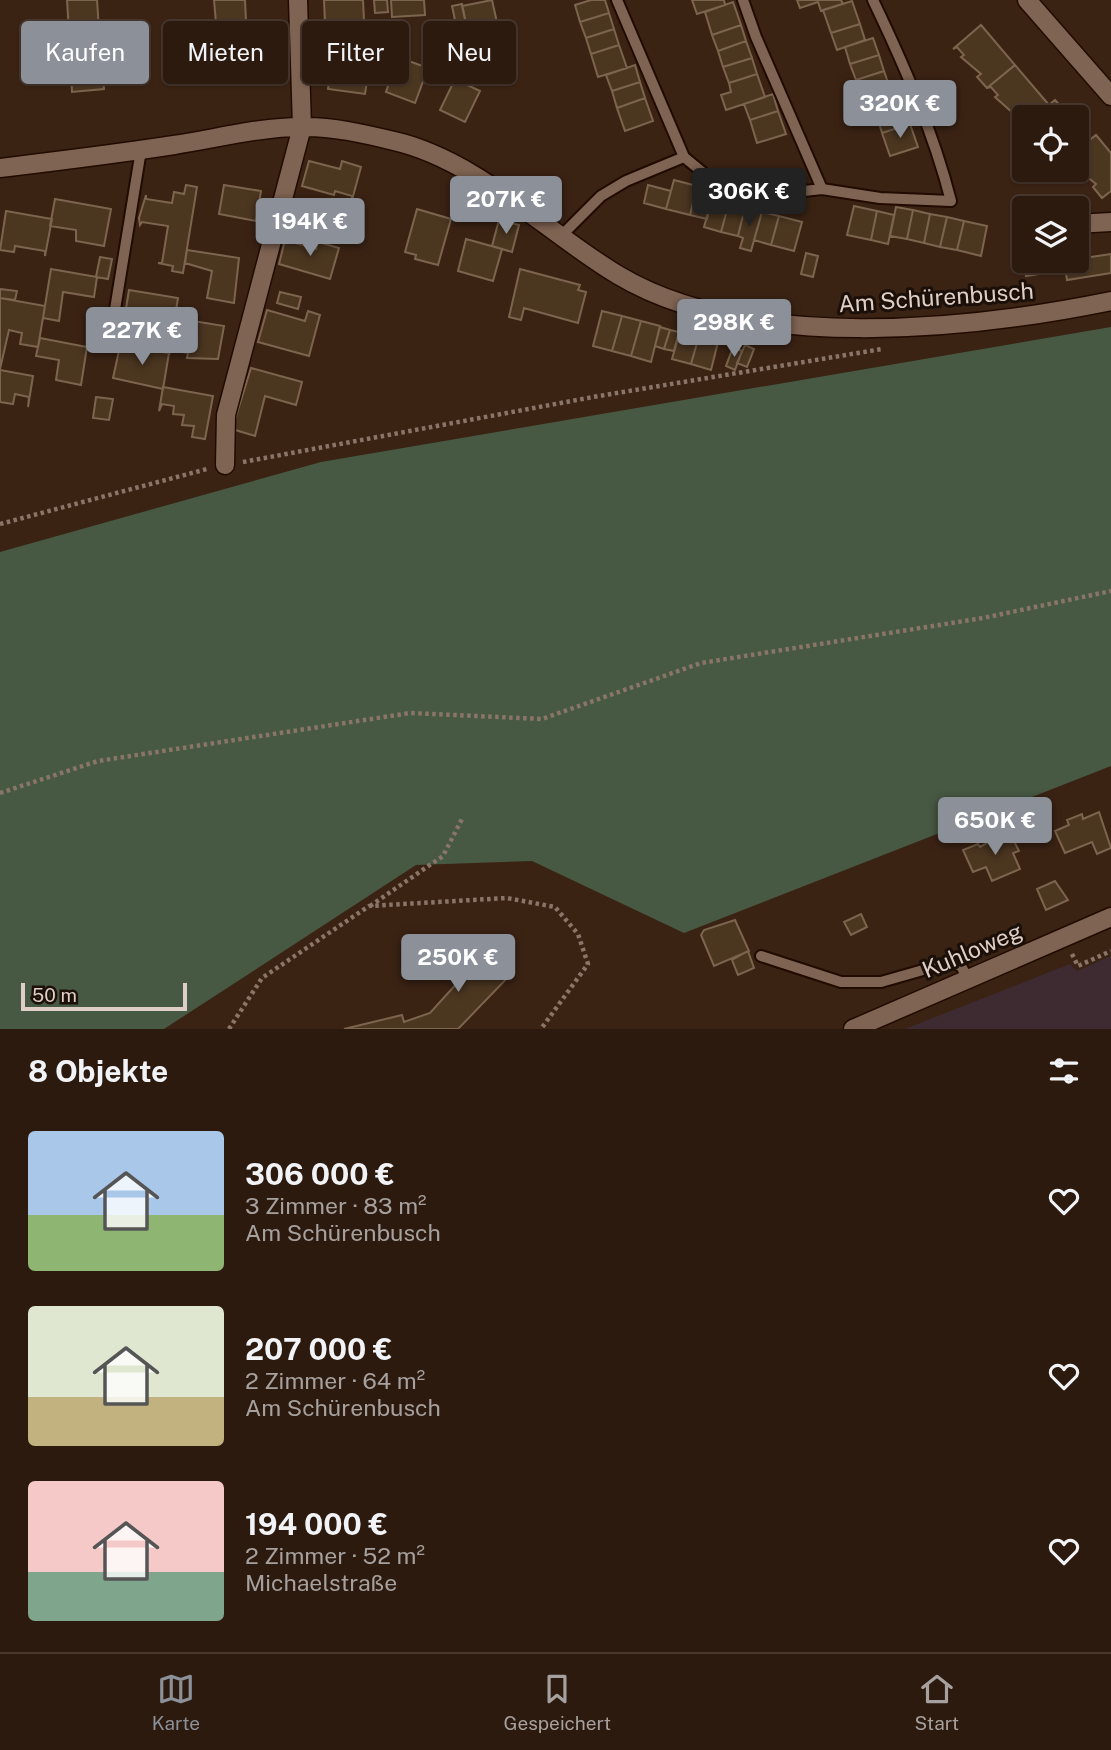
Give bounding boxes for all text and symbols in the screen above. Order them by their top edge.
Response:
chip: Kaufen [21,21,149,84]
chip: Mieten [163,21,288,84]
chip: Filter [302,21,409,84]
chip: Neu [423,21,516,84]
pin: 320K € [843,80,957,140]
text: 320K € [859,89,941,116]
map controls [1012,105,1089,273]
button: locate [1012,105,1089,182]
pin: 306K € [692,168,806,228]
pin: 207K € [449,176,563,236]
text: 306K € [708,177,790,204]
text: 207K € [466,185,546,212]
button: layers [1012,196,1089,273]
pin: 194K € [253,198,367,258]
text: 194K € [272,207,348,234]
street label: Am Schürenbusch [837,277,1035,317]
pin: 298K € [677,300,791,359]
pin: 227K € [85,308,199,367]
text: 298K € [693,308,775,335]
text: 227K € [102,316,182,343]
pin: 650K € [938,798,1052,857]
text: 650K € [954,806,1036,833]
street label: Kuhloweg [918,917,1026,983]
pin: 250K € [401,934,515,994]
text: 250K € [417,943,499,970]
scale bar [21,980,187,1012]
text: 50 m [32,984,77,1006]
icon: filters [1045,1052,1083,1090]
text: 8 Objekte [28,1053,168,1089]
text: 306 000 € [245,1156,395,1192]
icon: home [84,1159,168,1243]
icon: heart [1045,1182,1083,1220]
text: 3 Zimmer · 83 m² [245,1192,426,1219]
text: Am Schürenbusch [245,1219,441,1246]
text: 207 000 € [245,1331,393,1367]
icon: home [84,1334,168,1418]
icon: heart [1045,1357,1083,1395]
text: 2 Zimmer · 64 m² [245,1367,425,1394]
text: Am Schürenbusch [245,1394,441,1421]
text: 194 000 € [245,1506,388,1542]
icon: home [84,1509,168,1593]
icon: heart [1045,1532,1083,1570]
text: 2 Zimmer · 52 m² [245,1542,425,1569]
text: Michaelstraße [245,1569,397,1596]
tab: Karte [152,1670,200,1734]
tab: Gespeichert [504,1670,611,1734]
tab: Start [915,1670,959,1734]

